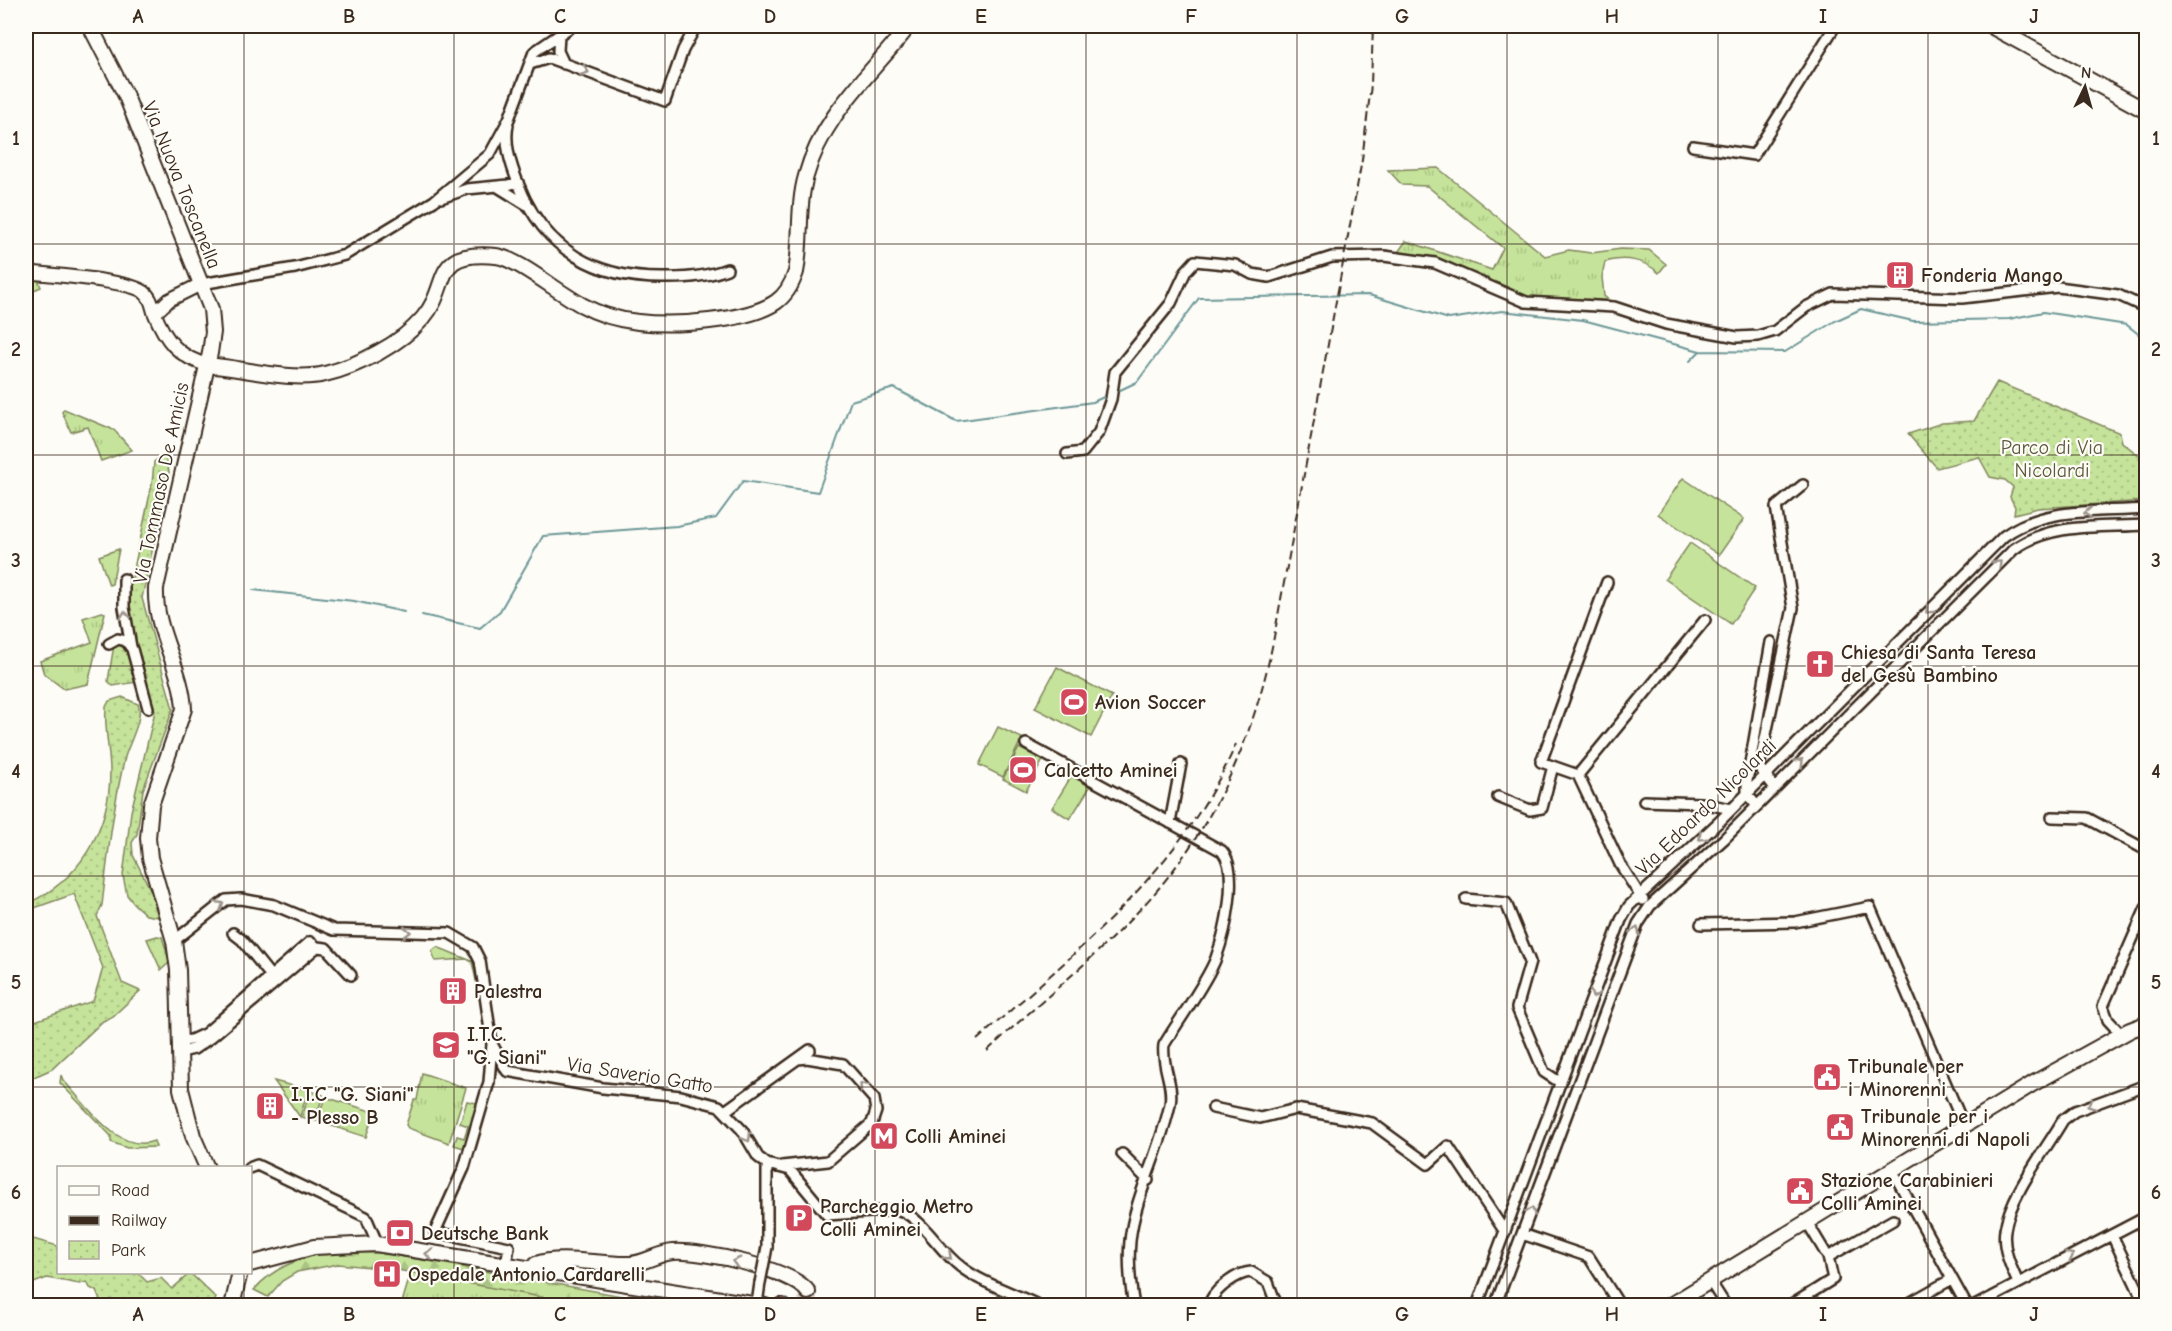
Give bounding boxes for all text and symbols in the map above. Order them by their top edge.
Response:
text: A [132,5,144,28]
text: B [343,5,355,28]
text: C [554,5,566,28]
text: D [764,5,776,28]
text: E [975,5,987,28]
text: F [1185,5,1197,28]
text: G [1395,5,1409,28]
text: H [1605,5,1619,28]
text: I [1819,5,1827,28]
text: J [2029,5,2039,28]
north arrow [2055,57,2115,117]
one-way arrow [579,64,589,77]
text: N [2080,64,2092,82]
street label: Via Nuova Toscanella [138,98,226,272]
text: 1 [12,127,20,150]
text: 1 [2152,127,2160,150]
building icon: Fonderia Mango [1884,259,1916,291]
place label: Fonderia Mango [1921,264,2063,287]
text: 2 [11,338,21,361]
text: 2 [2151,338,2161,361]
street label: Via Tommaso De Amicis [128,380,194,586]
park label: Parco di Via Nicolardi [2001,436,2103,482]
one-way arrow [2084,506,2093,519]
text: 3 [11,549,21,572]
text: 3 [2151,549,2161,572]
one-way arrow [1990,561,2001,572]
one-way arrow [1925,604,1936,614]
one-way arrow [119,610,131,619]
place label: Chiesa di Santa Teresa del Gesù Bambino [1841,641,2036,687]
church icon: Chiesa di Santa Teresa del Gesù Bambino [1804,648,1836,680]
sports icon: Avion Soccer [1058,686,1090,718]
place label: Avion Soccer [1095,691,1206,714]
street label: Via Edoardo Nicolardi [1631,734,1781,880]
sports icon: Calcetto Aminei [1007,754,1039,786]
one-way arrow [1793,758,1804,769]
place label: Calcetto Aminei [1044,759,1178,782]
text: 4 [11,760,21,783]
text: 4 [2151,760,2161,783]
one-way arrow [1699,830,1710,841]
one-way arrow [214,901,224,913]
one-way arrow [403,925,412,938]
one-way arrow [1629,926,1641,937]
text: 5 [11,971,21,994]
text: 5 [2151,971,2161,994]
building icon: Palestra [437,975,469,1007]
place label: Palestra [474,980,542,1003]
one-way arrow [1589,988,1601,999]
place label: I.T.C. "G. Siani" [467,1023,547,1069]
school or university icon: I.T.C. "G. Siani" [430,1029,462,1061]
street label: Via Saverio Gatto [565,1052,715,1098]
place label: Tribunale per i Minorenni [1848,1055,1963,1101]
public building icon: Tribunale per i Minorenni [1811,1061,1843,1093]
one-way arrow [859,1082,870,1093]
place label: I.T.C "G. Siani" - Plesso B [291,1083,413,1129]
building icon: I.T.C "G. Siani" - Plesso B [254,1090,286,1122]
one-way arrow [2087,1098,2098,1110]
place label: Tribunale per i Minorenni di Napoli [1861,1105,2030,1151]
public building icon: Tribunale per i Minorenni di Napoli [1824,1111,1856,1143]
metro station icon: Colli Aminei [868,1120,900,1152]
place label: Colli Aminei [905,1125,1006,1148]
one-way arrow [740,1132,751,1142]
legend [57,1166,252,1274]
place label: Stazione Carabinieri Colli Aminei [1821,1169,1993,1215]
public building icon: Stazione Carabinieri Colli Aminei [1784,1175,1816,1207]
text: Road [111,1180,150,1201]
text: 6 [11,1181,21,1204]
text: 6 [2151,1181,2161,1204]
place label: Parcheggio Metro Colli Aminei [820,1195,973,1241]
parking icon: Parcheggio Metro Colli Aminei [783,1202,815,1234]
one-way arrow [1523,1206,1536,1217]
text: Railway [111,1210,168,1231]
bank icon: Deutsche Bank [384,1217,416,1249]
place label: Deutsche Bank [421,1222,549,1245]
text: Park [111,1240,146,1261]
one-way arrow [425,1248,434,1260]
one-way arrow [942,1249,952,1260]
one-way arrow [2064,1252,2075,1263]
one-way arrow [732,1257,742,1269]
hospital icon: Ospedale Antonio Cardarelli [371,1258,403,1290]
place label: Ospedale Antonio Cardarelli [408,1263,645,1286]
text: A [132,1303,144,1326]
text: B [343,1303,355,1326]
text: C [554,1303,566,1326]
text: D [764,1303,776,1326]
text: E [975,1303,987,1326]
text: F [1185,1303,1197,1326]
text: G [1395,1303,1409,1326]
text: H [1605,1303,1619,1326]
text: I [1819,1303,1827,1326]
text: J [2029,1303,2039,1326]

